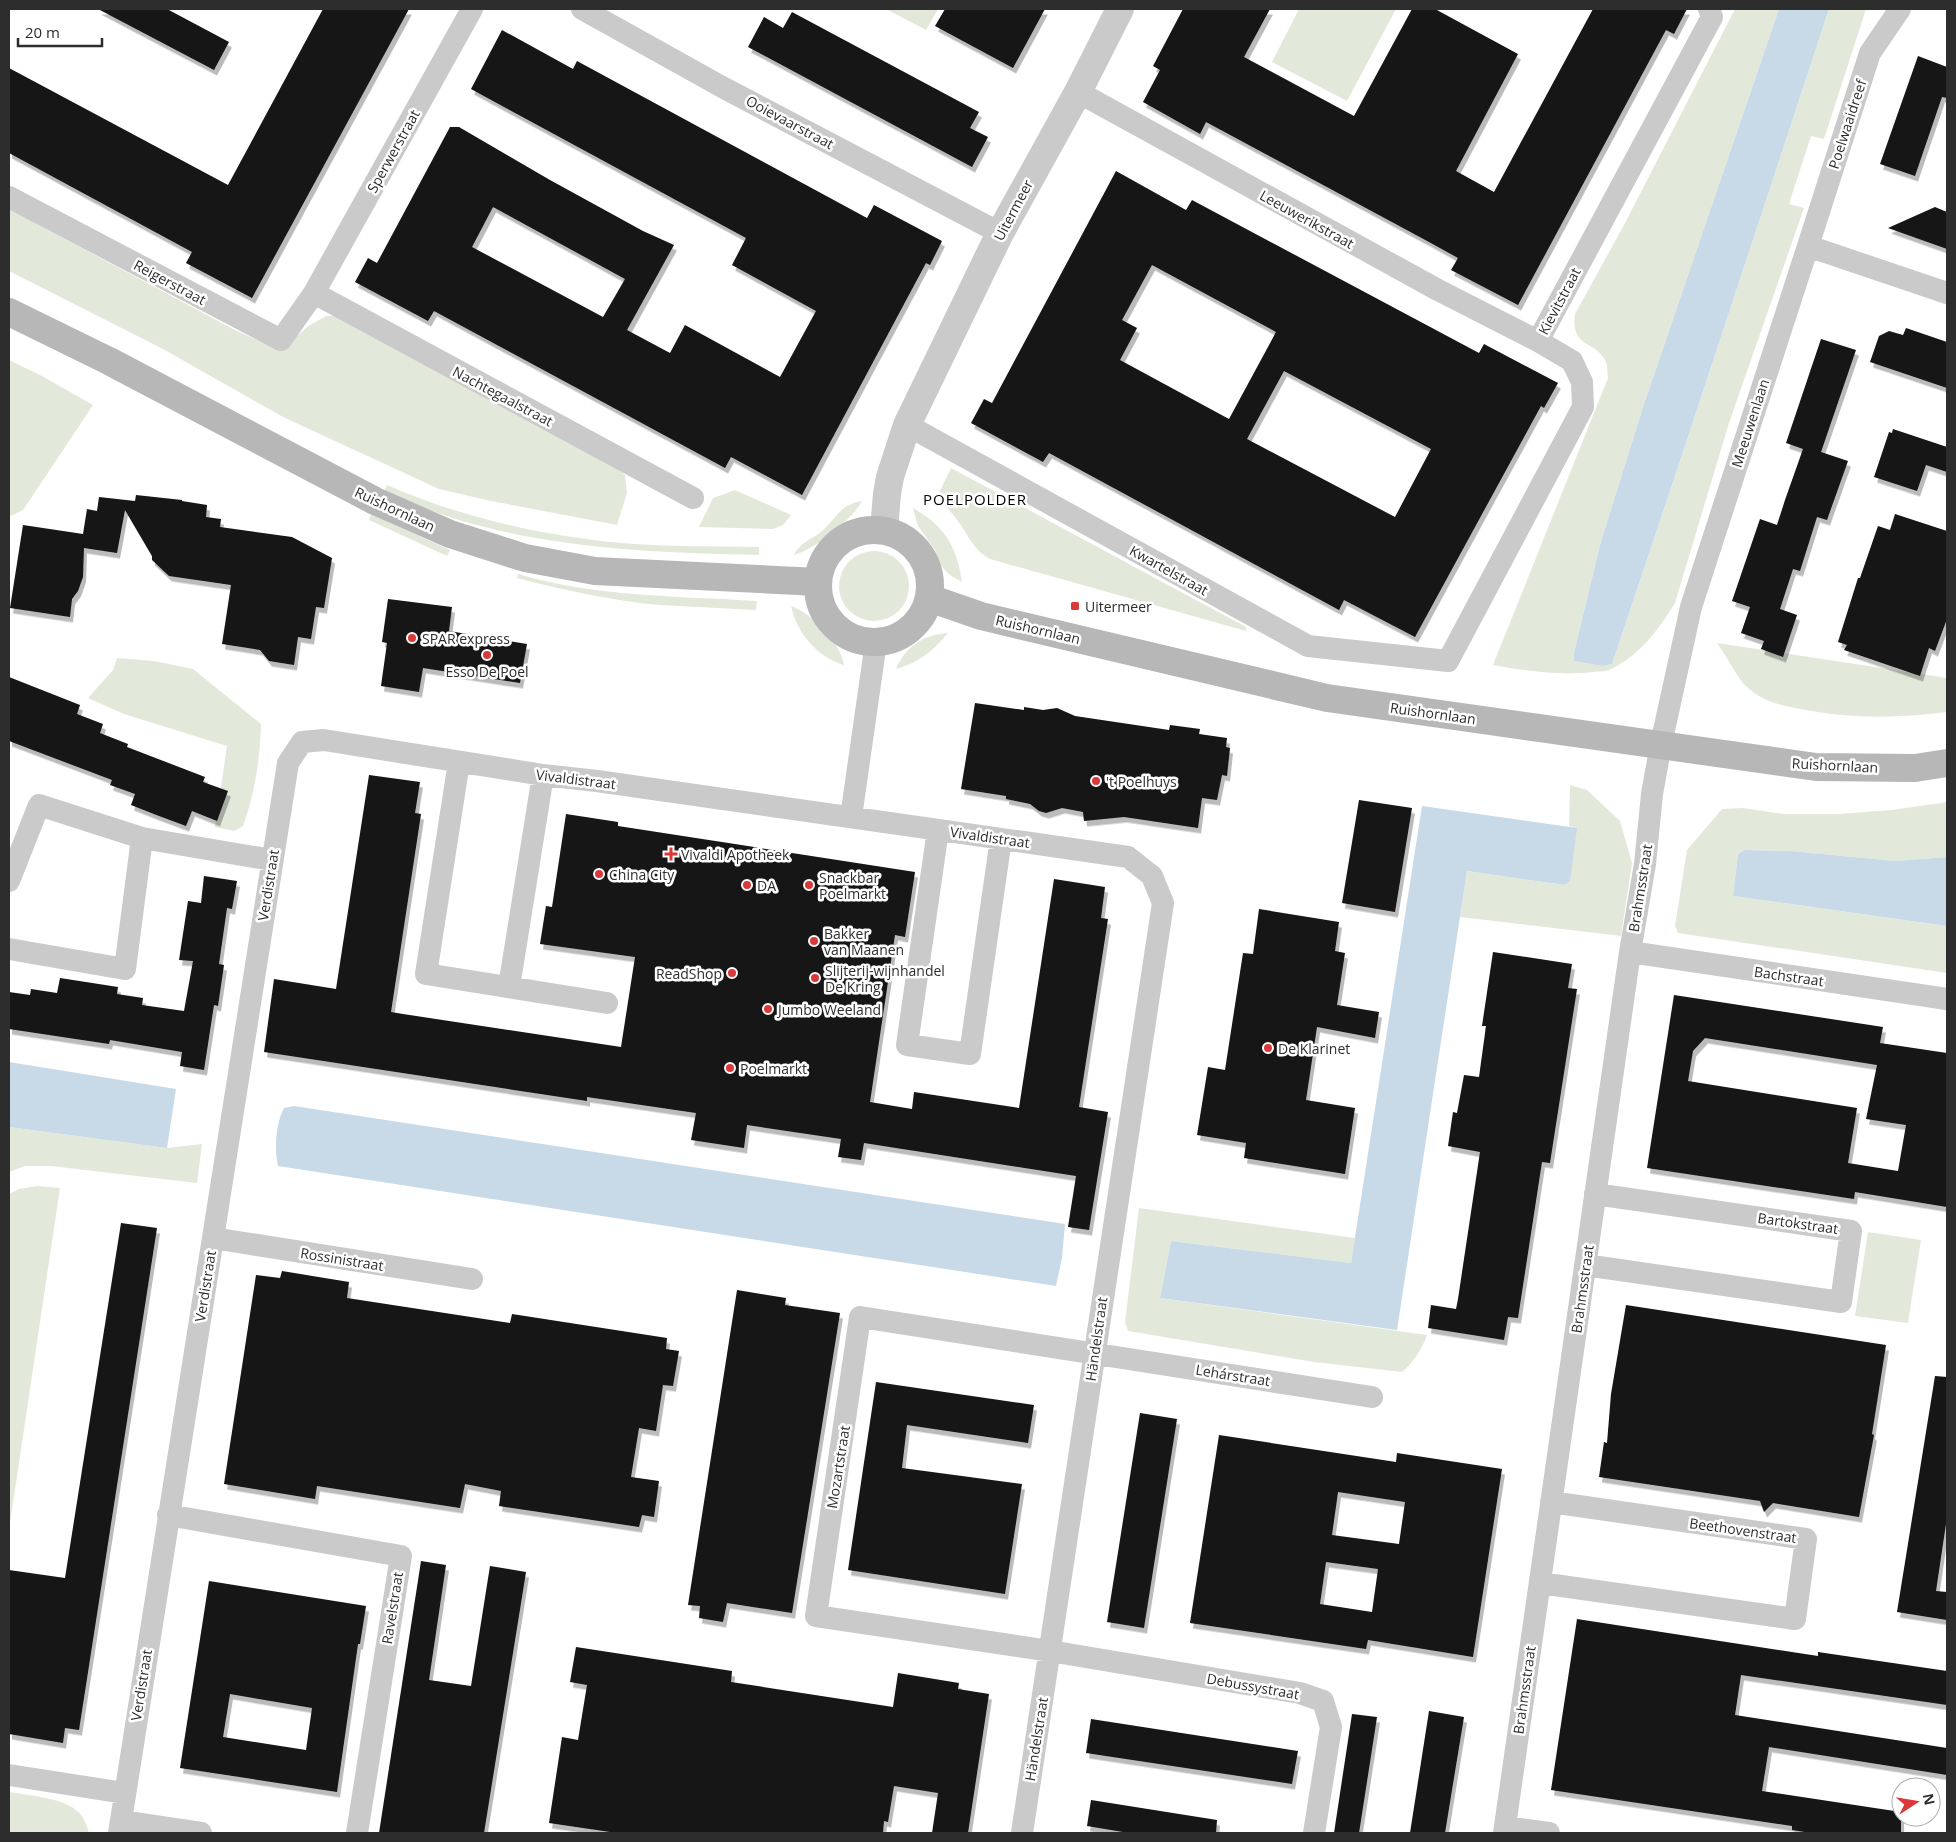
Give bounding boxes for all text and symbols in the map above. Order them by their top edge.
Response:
scale bar [18,15,101,47]
text: 20 m [25,22,60,42]
street label: Poelwaaidreef [1824,76,1871,171]
street label: Ooievaarstraat [743,91,837,153]
street label: Sperwerstraat [362,106,424,196]
street label: Uitermeer [989,176,1037,244]
street label: Leeuwerikstraat [1257,185,1357,253]
street label: Reigerstraat [131,255,209,309]
street label: Kievitstraat [1533,264,1585,338]
street label: Nachtegaalstraat [449,362,557,430]
street label: Meeuwenlaan [1727,376,1773,470]
street label: Ruishornlaan [352,482,438,536]
district label: POELPOLDER [923,489,1027,509]
street label: Kwartelstraat [1126,541,1212,599]
place label: Uitermeer [1085,597,1152,616]
marker: Uitermeer [1069,600,1081,612]
street label: Ruishornlaan [994,610,1082,648]
place label: SPAR express [422,629,510,648]
marker: SPAR express [406,632,418,644]
marker: Esso De Poel [481,649,493,661]
place label: Esso De Poel [445,662,529,681]
street label: Ruishornlaan [1389,698,1477,728]
street label: Ruishornlaan [1791,753,1879,777]
street label: Vivaldistraat [535,765,617,793]
place label: 't Poelhuys [1106,772,1177,791]
marker: 't Poelhuys [1090,775,1102,787]
street label: Vivaldistraat [949,822,1031,852]
street label: Brahmsstraat [1624,843,1656,933]
place label: Vivaldi Apotheek [681,845,790,864]
street label: Verdistraat [253,848,283,922]
marker: Vivaldi Apotheek [665,848,677,860]
place label: China City [609,865,675,884]
marker: China City [593,868,605,880]
place label: Snackbar Poelmarkt [819,868,886,903]
place label: DA [757,876,776,895]
marker: DA [741,879,753,891]
marker: Snackbar Poelmarkt [803,879,815,891]
place label: Bakker van Maanen [824,924,904,959]
marker: Bakker van Maanen [808,935,820,947]
place label: Slijterij-wijnhandel De Kring [825,961,945,996]
street label: Bachstraat [1753,962,1825,990]
place label: ReadShop [656,964,722,983]
marker: ReadShop [726,967,738,979]
marker: Slijterij-wijnhandel De Kring [809,972,821,984]
place label: Jumbo Weeland [776,1000,881,1019]
marker: Jumbo Weeland [762,1003,774,1015]
place label: De Klarinet [1278,1039,1350,1058]
marker: De Klarinet [1262,1042,1274,1054]
place label: Poelmarkt [740,1059,807,1078]
marker: Poelmarkt [724,1062,736,1074]
street label: Bartokstraat [1756,1208,1840,1238]
street label: Rossinistraat [299,1243,385,1275]
street label: Brahmsstraat [1566,1244,1598,1334]
street label: Verdistraat [190,1249,220,1323]
street label: Händelstraat [1081,1296,1111,1382]
street label: Lehárstraat [1194,1360,1272,1390]
street label: Mozartstraat [822,1424,854,1510]
street label: Beethovenstraat [1688,1513,1798,1547]
street label: Ravelstraat [377,1571,407,1645]
street label: Brahmsstraat [1508,1645,1540,1735]
street label: Verdistraat [126,1648,156,1722]
street label: Debussystraat [1205,1669,1301,1703]
street label: Händelstraat [1020,1696,1052,1782]
north arrow [1891,1777,1941,1827]
text: N [1919,1792,1940,1807]

